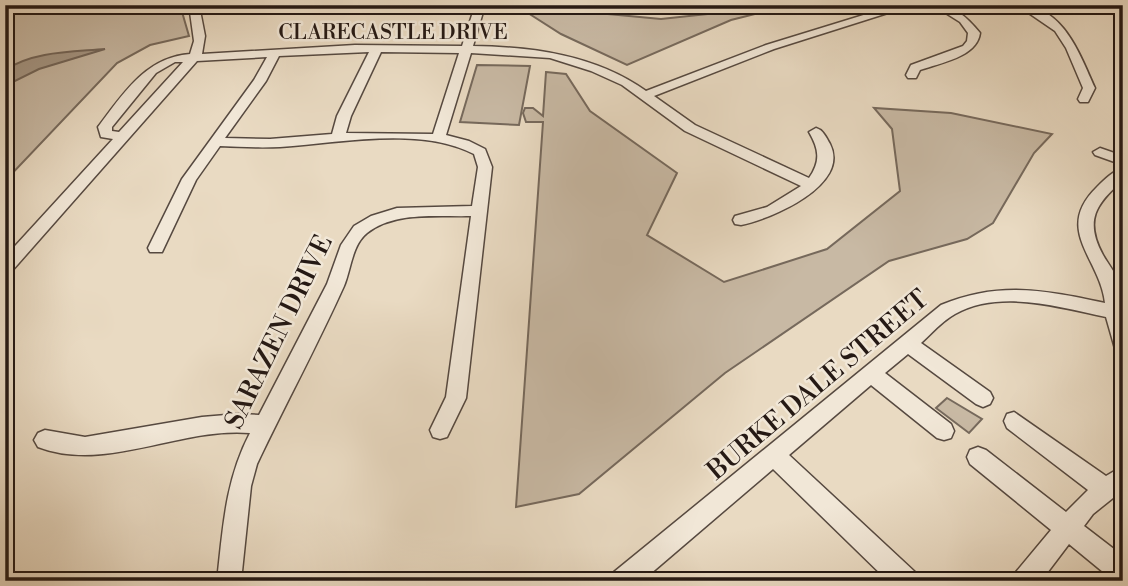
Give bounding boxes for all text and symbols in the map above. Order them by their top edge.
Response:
street label: CLARECASTLE DRIVE [278,20,508,46]
street label: SARAZEN DRIVE [218,230,340,434]
street label: BURKE DALE STREET [700,283,935,488]

